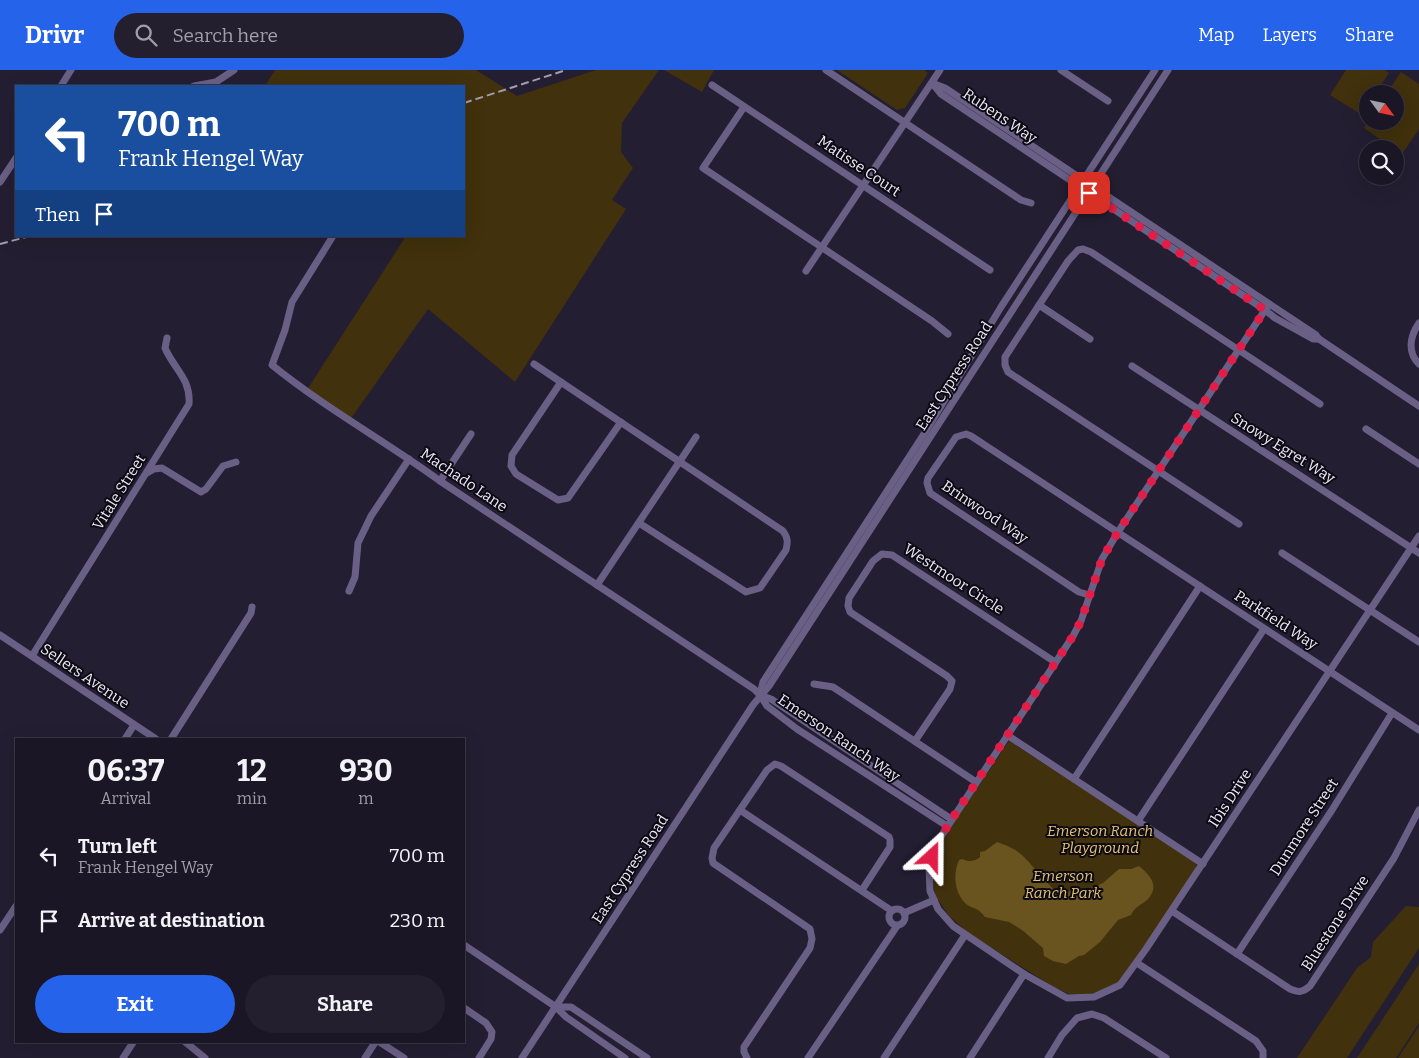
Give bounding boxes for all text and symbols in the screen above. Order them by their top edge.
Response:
search box [114,13,464,58]
text: Drivr [25,21,84,49]
icon: search [132,21,160,49]
text: Search here [172,24,278,47]
text: Map [1198,24,1234,46]
text: Layers [1262,24,1317,46]
text: Share [1345,24,1394,46]
street label: Rubens Way [960,85,1040,147]
north arrow [1359,85,1404,130]
map controls [1359,85,1404,185]
text: 700 m [118,103,220,145]
icon: left [35,105,100,170]
street label: Matisse Court [814,132,904,201]
button: search [1359,140,1404,185]
text: Frank Hengel Way [118,145,303,172]
pin [1068,172,1110,214]
icon: arrive [1075,179,1103,207]
icon: arrive [90,200,118,228]
text: Then [35,203,80,226]
street label: East Cypress Road [912,318,996,434]
street label: Snowy Egret Way [1228,409,1338,487]
street label: Machado Lane [417,444,511,516]
street label: Vitale Street [89,450,150,533]
street label: Brinwood Way [938,477,1032,547]
street label: Westmoor Circle [900,540,1008,618]
street label: Parkfield Way [1231,586,1321,654]
street label: Sellers Avenue [37,640,133,712]
street label: Emerson Ranch Way [775,690,903,786]
text: 06:37 [87,753,164,789]
text: 12 [237,753,267,789]
text: 930 [339,753,393,789]
street label: Ibis Drive [1205,766,1255,830]
street label: Dunmore Street [1266,775,1342,879]
text: Arrival [101,789,151,808]
text: min [237,789,267,808]
text: m [358,789,374,808]
street label: East Cypress Road [588,811,672,927]
park label: Emerson Ranch Playground [1047,822,1153,857]
position arrow [905,830,957,882]
text: Turn left [78,835,157,858]
icon: left [35,842,63,870]
text: 700 m [390,844,445,867]
text: Frank Hengel Way [78,858,213,877]
park label: Emerson Ranch Park [1024,867,1102,902]
street label: Bluestone Drive [1297,872,1373,974]
icon: arrive [35,907,63,935]
text: Arrive at destination [78,909,265,932]
text: 230 m [390,909,445,932]
button: Exit [35,975,235,1033]
button: Share [245,975,445,1033]

